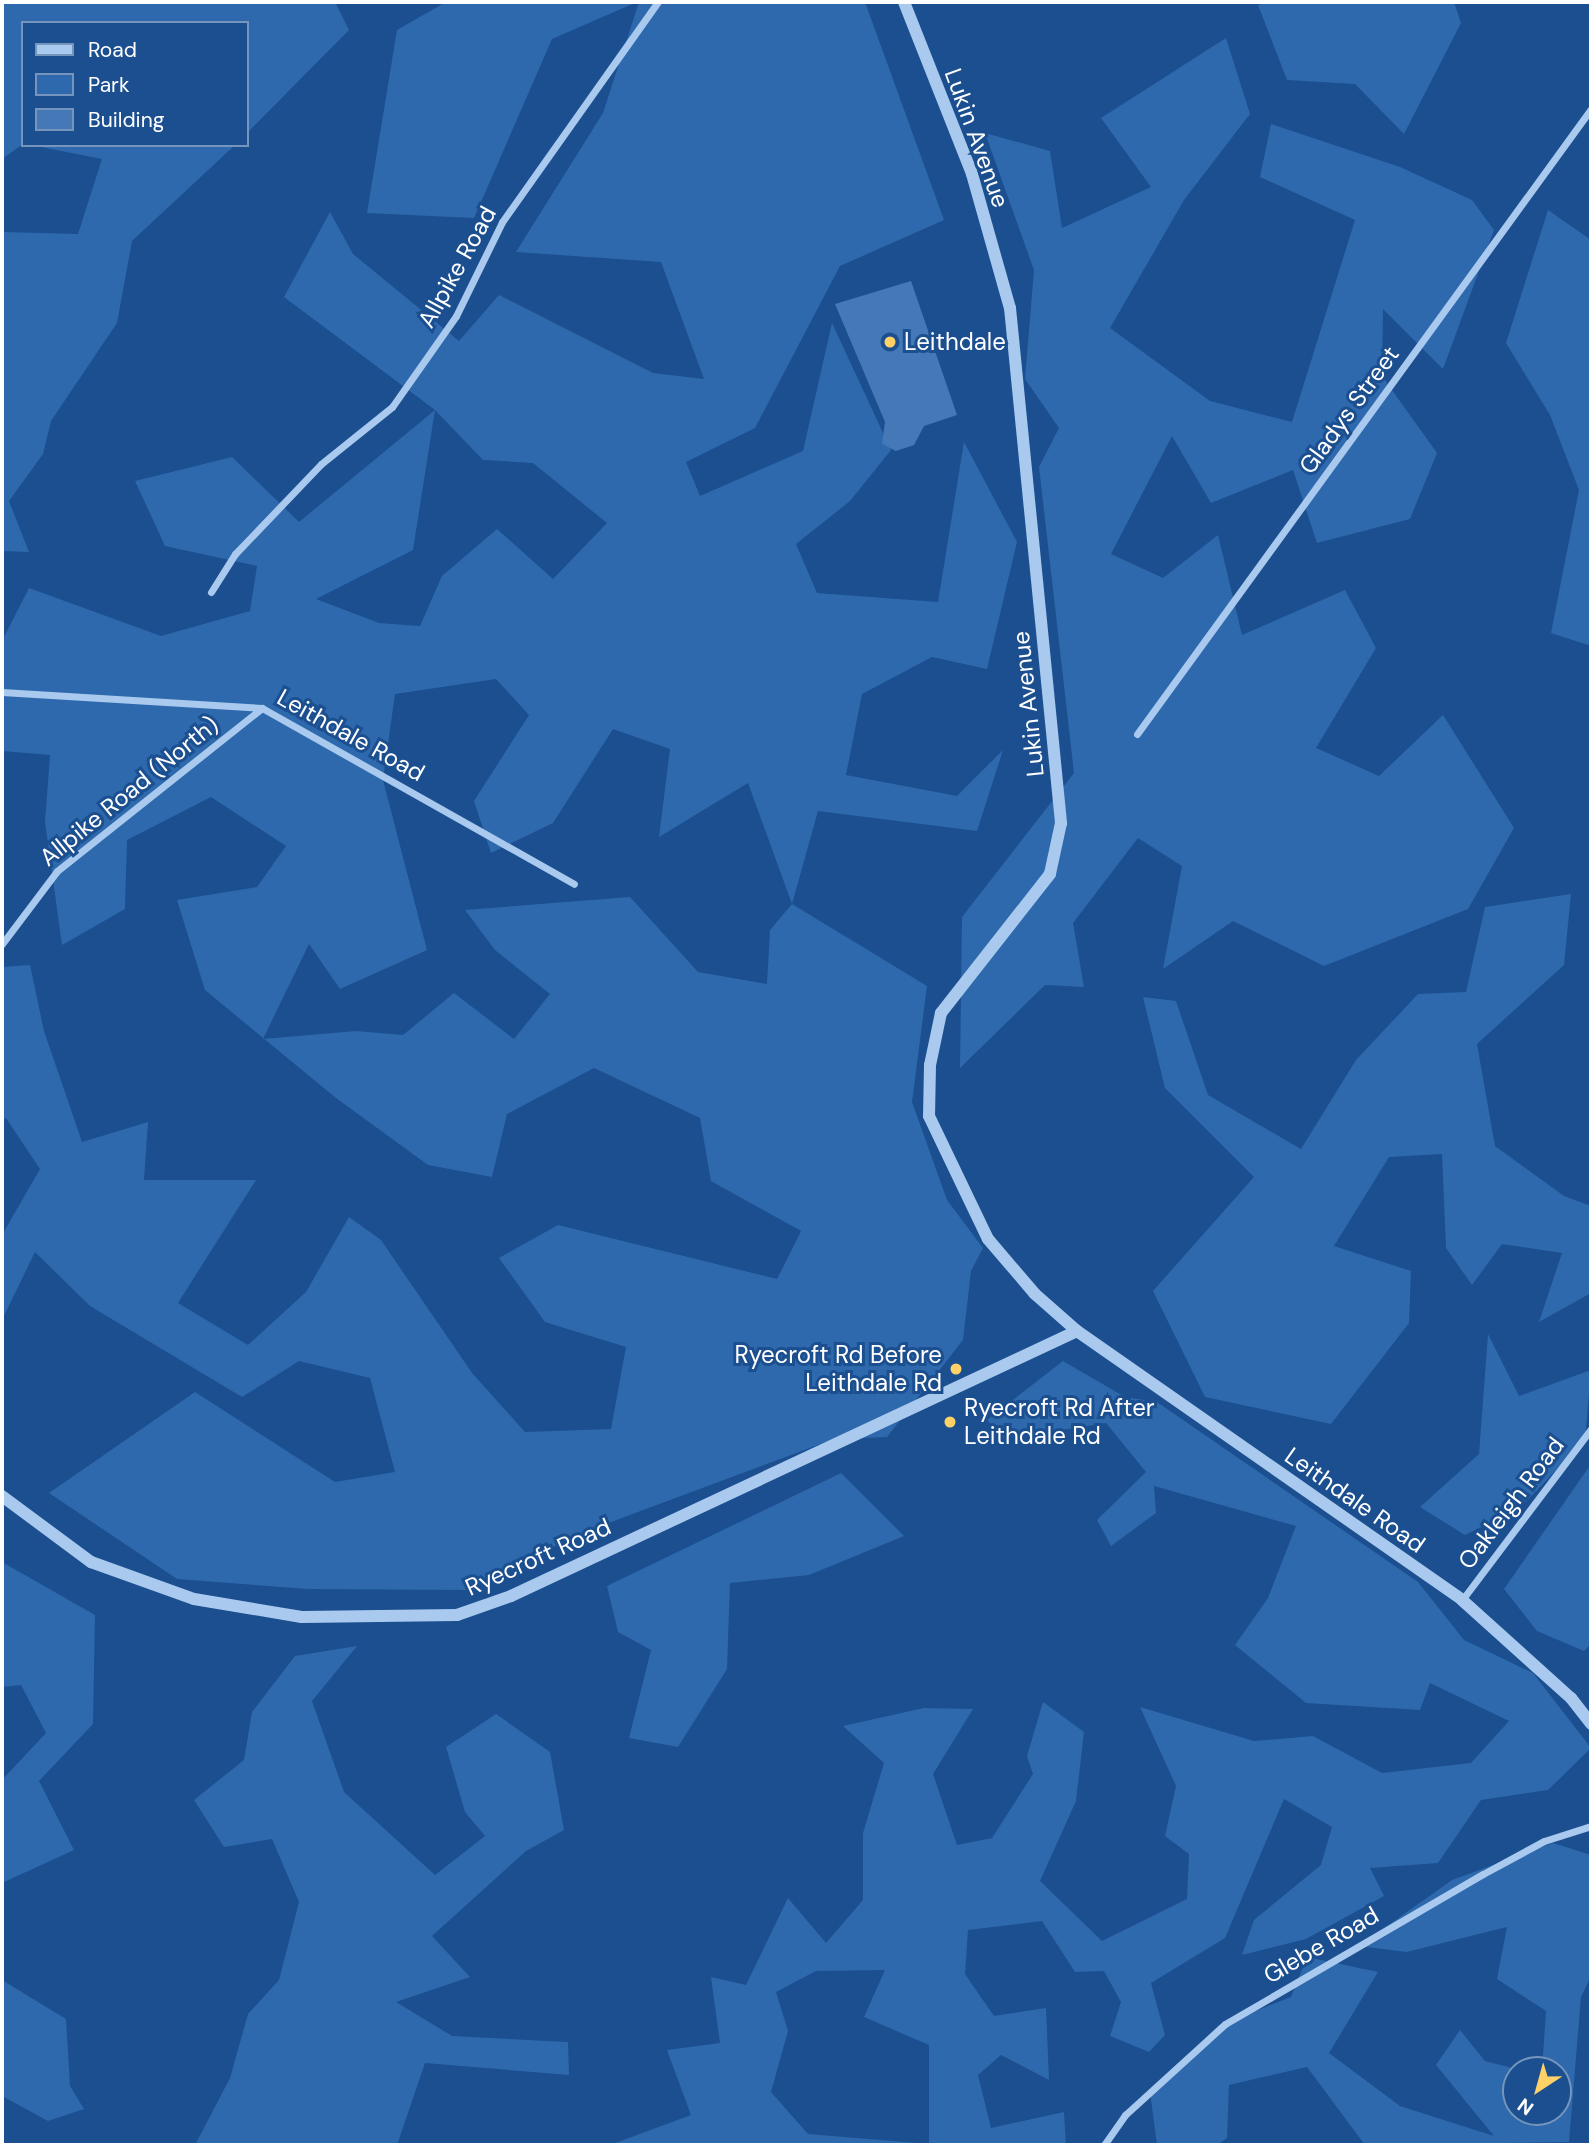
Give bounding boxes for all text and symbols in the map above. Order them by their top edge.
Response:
legend [21,21,248,147]
text: Road [88,36,137,64]
street label: Lukin Avenue [939,64,1015,212]
text: Park [88,71,129,99]
text: Building [88,106,164,134]
street label: Allpike Road [412,201,502,333]
place label: Leithdale [904,328,1006,356]
marker: Leithdale [882,334,898,350]
street label: Gladys Street [1293,341,1405,479]
street label: Lukin Avenue [1006,630,1050,778]
street label: Leithdale Road [272,683,430,787]
street label: Allpike Road (North) [34,710,224,872]
place label: Ryecroft Rd Before Leithdale Rd [735,1341,942,1397]
marker: Ryecroft Rd Before Leithdale Rd [948,1361,964,1377]
place label: Ryecroft Rd After Leithdale Rd [964,1394,1155,1450]
marker: Ryecroft Rd After Leithdale Rd [942,1414,958,1430]
street label: Oakleigh Road [1452,1431,1570,1575]
street label: Leithdale Road [1280,1441,1430,1559]
street label: Ryecroft Road [461,1512,615,1602]
street label: Glebe Road [1258,1901,1384,1989]
north arrow [1502,2056,1572,2126]
text: N [1513,2093,1538,2121]

